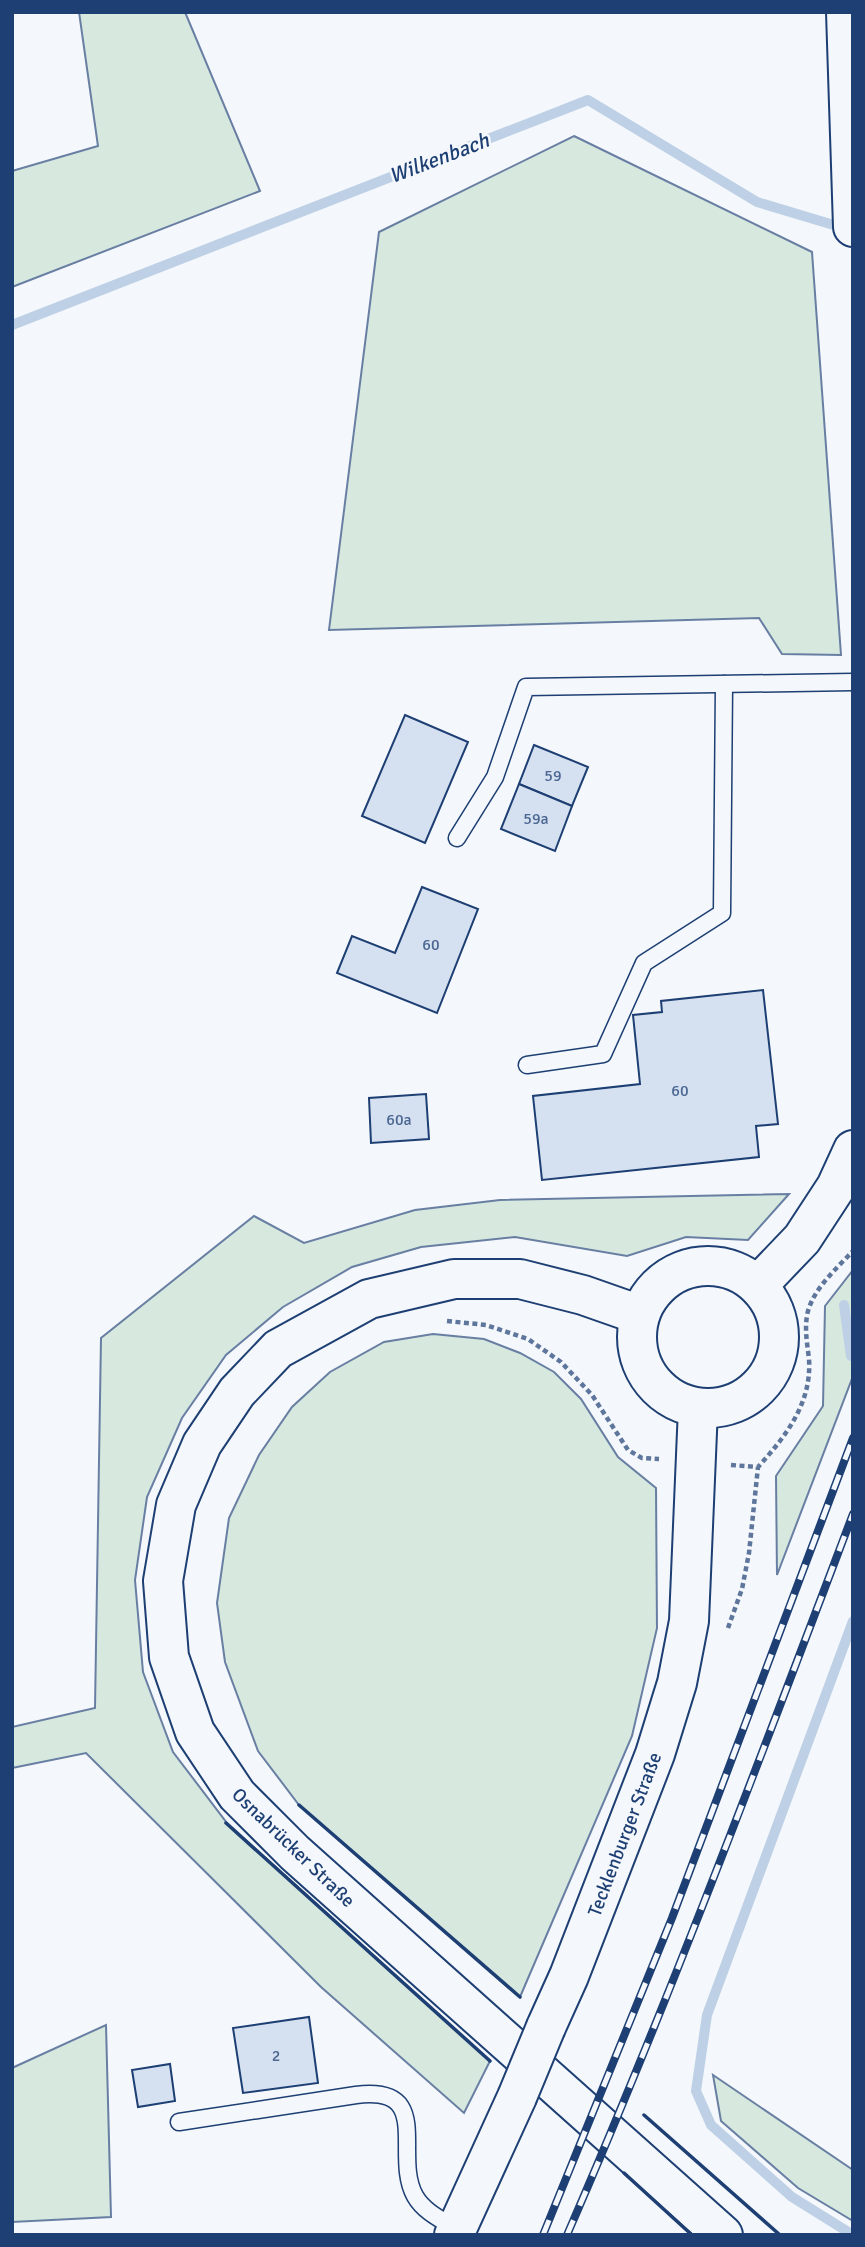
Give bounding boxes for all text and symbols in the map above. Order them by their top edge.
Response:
water label: Wilkenbach [385,127,493,189]
house number: 59 [544,766,562,786]
house number: 59a [523,809,549,829]
house number: 60 [422,935,440,955]
house number: 60 [671,1081,689,1101]
house number: 60a [386,1110,412,1130]
street label: Tecklenburger Straße [583,1749,667,1920]
street label: Osnabrücker Straße [227,1783,360,1913]
house number: 2 [272,2046,280,2066]

